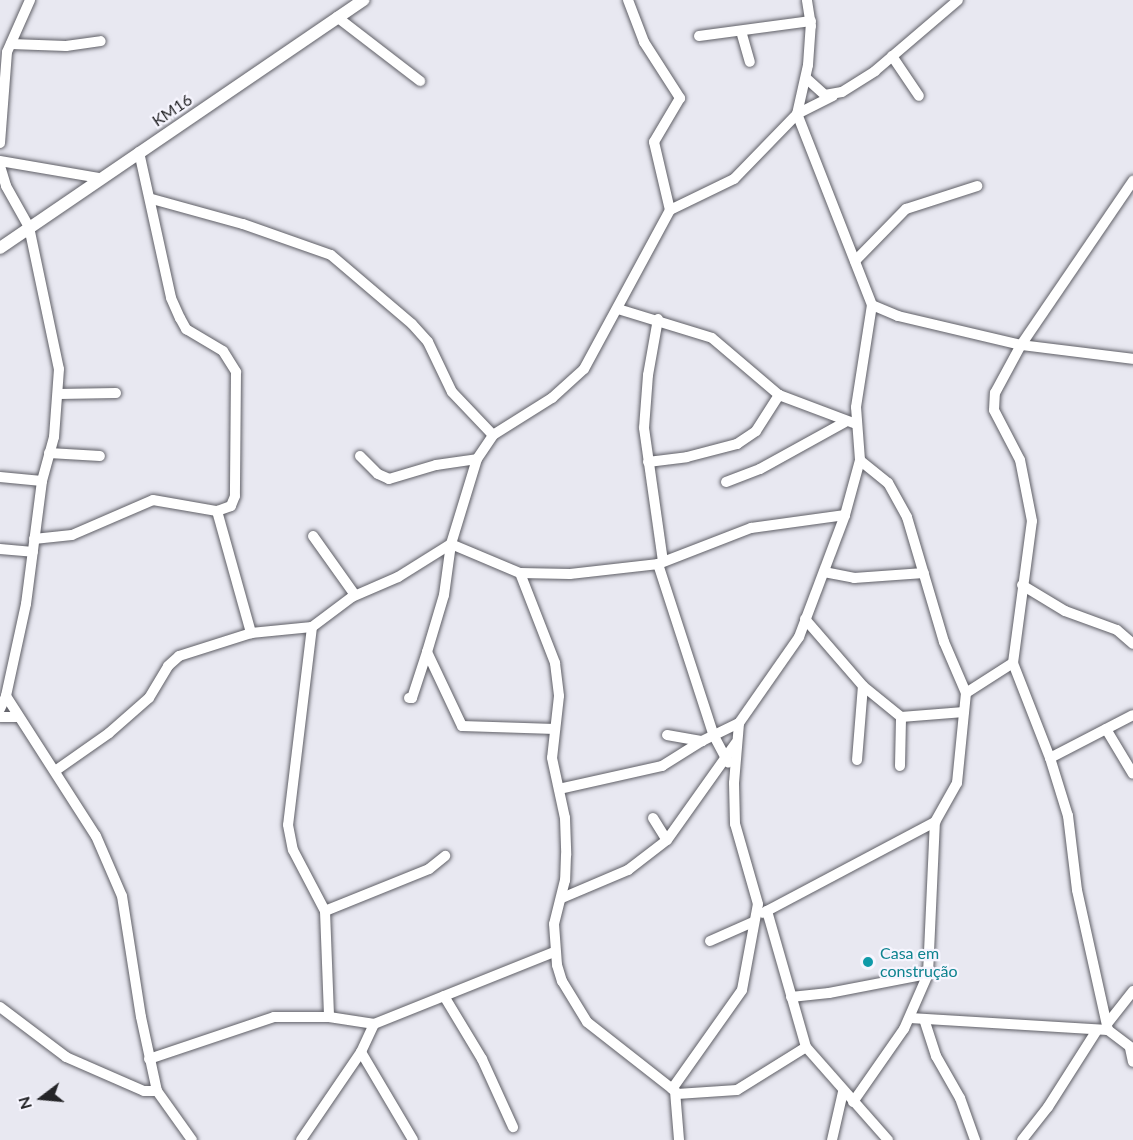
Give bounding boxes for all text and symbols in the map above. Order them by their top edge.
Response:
street label: KM16 [148,90,196,130]
place label: Casa em construção [880,943,958,981]
marker: Casa em construção [861,955,875,969]
north arrow [12,1068,72,1128]
text: N [13,1095,35,1112]

